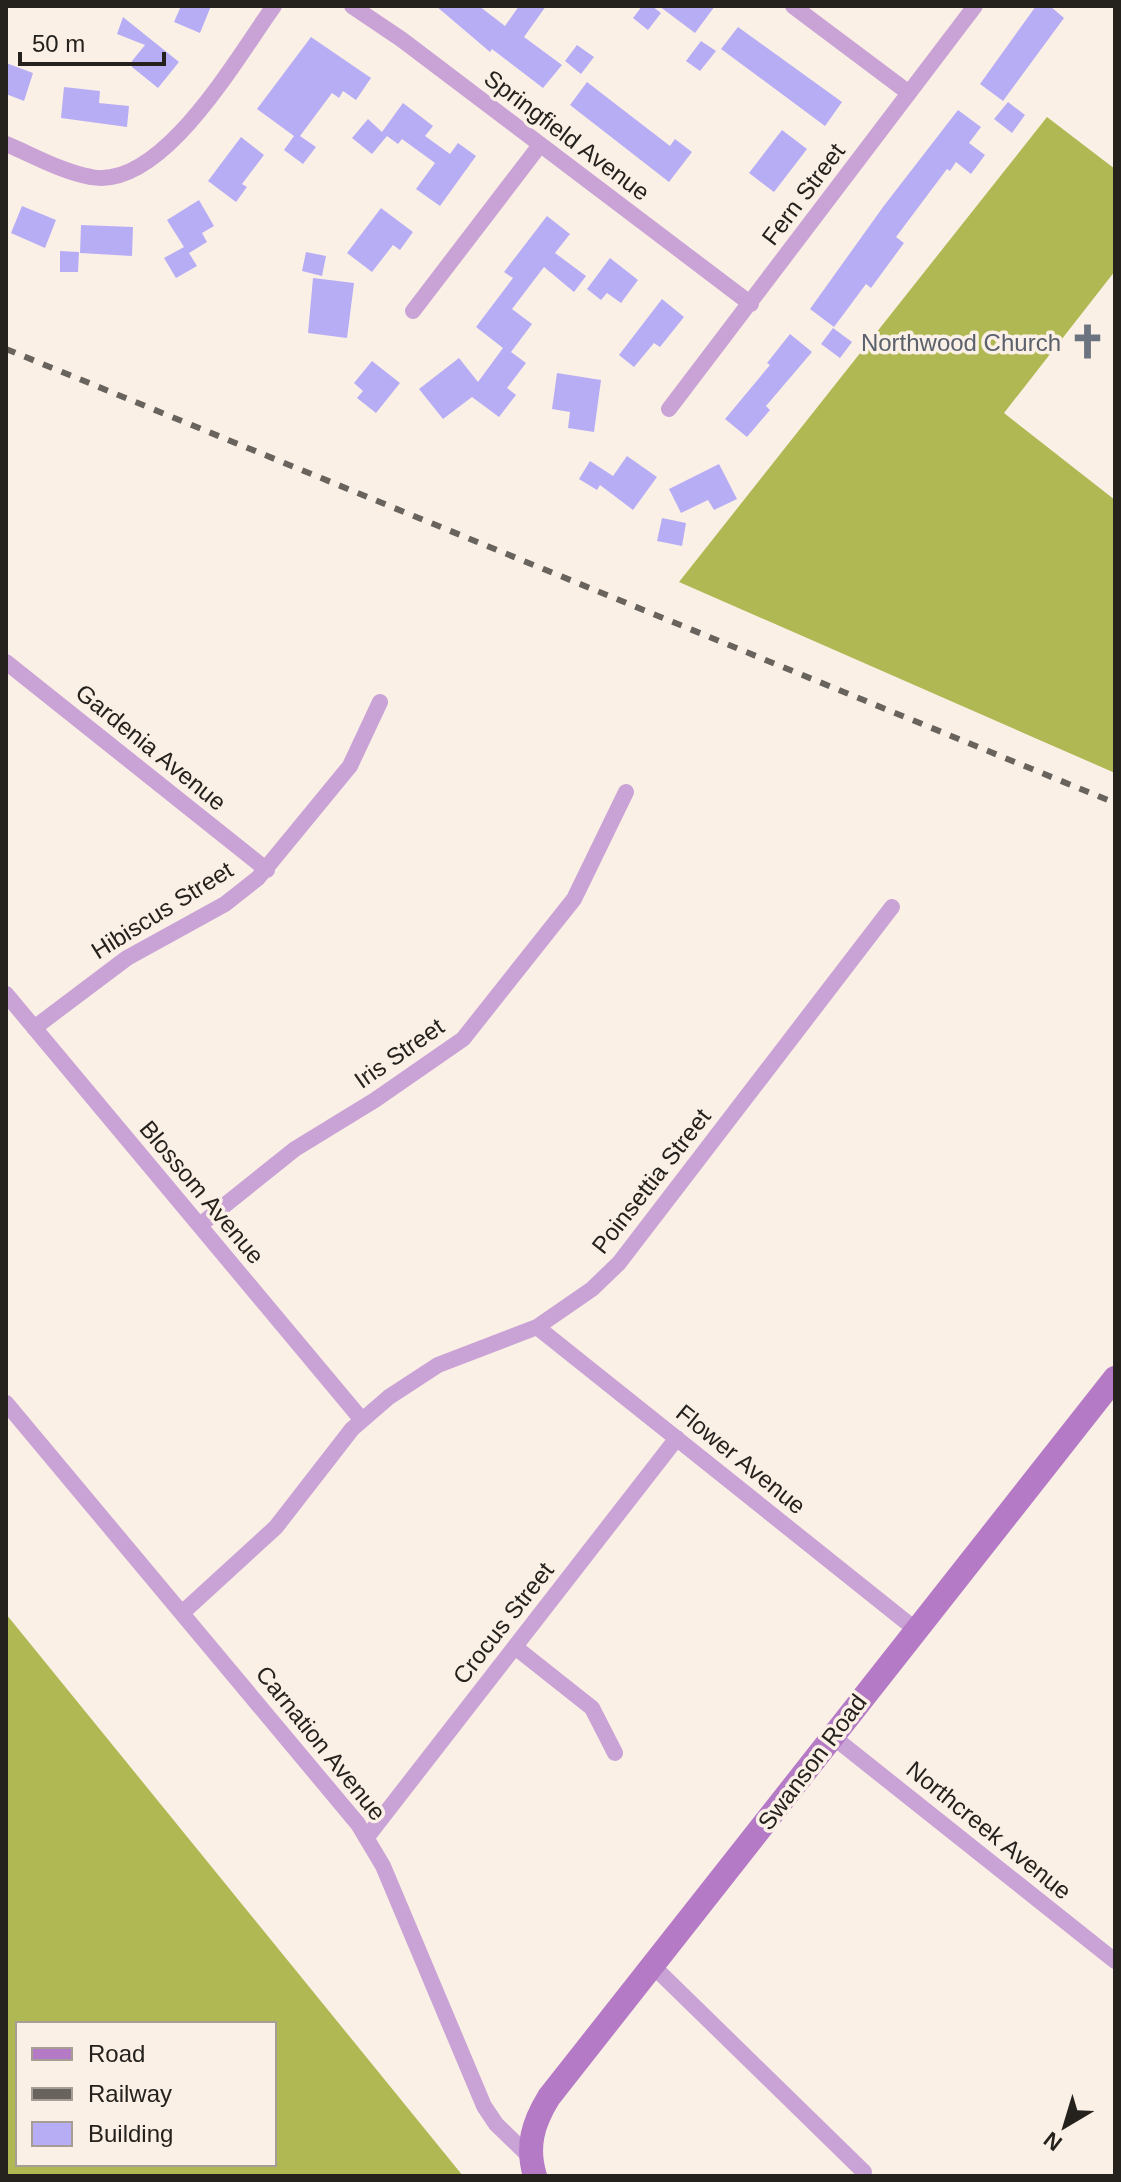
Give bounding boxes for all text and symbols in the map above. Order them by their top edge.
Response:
scale bar [20,16,164,66]
text: 50 m [32,30,85,57]
street label: Springfield Avenue [479,64,655,206]
street label: Fern Street [756,138,850,250]
church icon: Northwood Church [1068,323,1106,361]
place label: Northwood Church [861,329,1061,356]
street label: Gardenia Avenue [71,678,231,816]
street label: Hibiscus Street [86,856,238,964]
street label: Iris Street [349,1012,449,1094]
street label: Poinsettia Street [586,1103,716,1259]
street label: Blossom Avenue [134,1115,270,1269]
street label: Flower Avenue [671,1399,811,1519]
street label: Crocus Street [447,1557,559,1689]
street label: Carnation Avenue [251,1661,391,1825]
street label: Swanson Road [752,1689,872,1835]
street label: Northcreek Avenue [901,1755,1077,1905]
legend [16,2022,276,2166]
text: Road [88,2040,145,2067]
text: Railway [88,2080,172,2107]
north arrow [1025,2086,1105,2166]
text: Building [88,2120,173,2147]
text: N [1039,2127,1067,2156]

